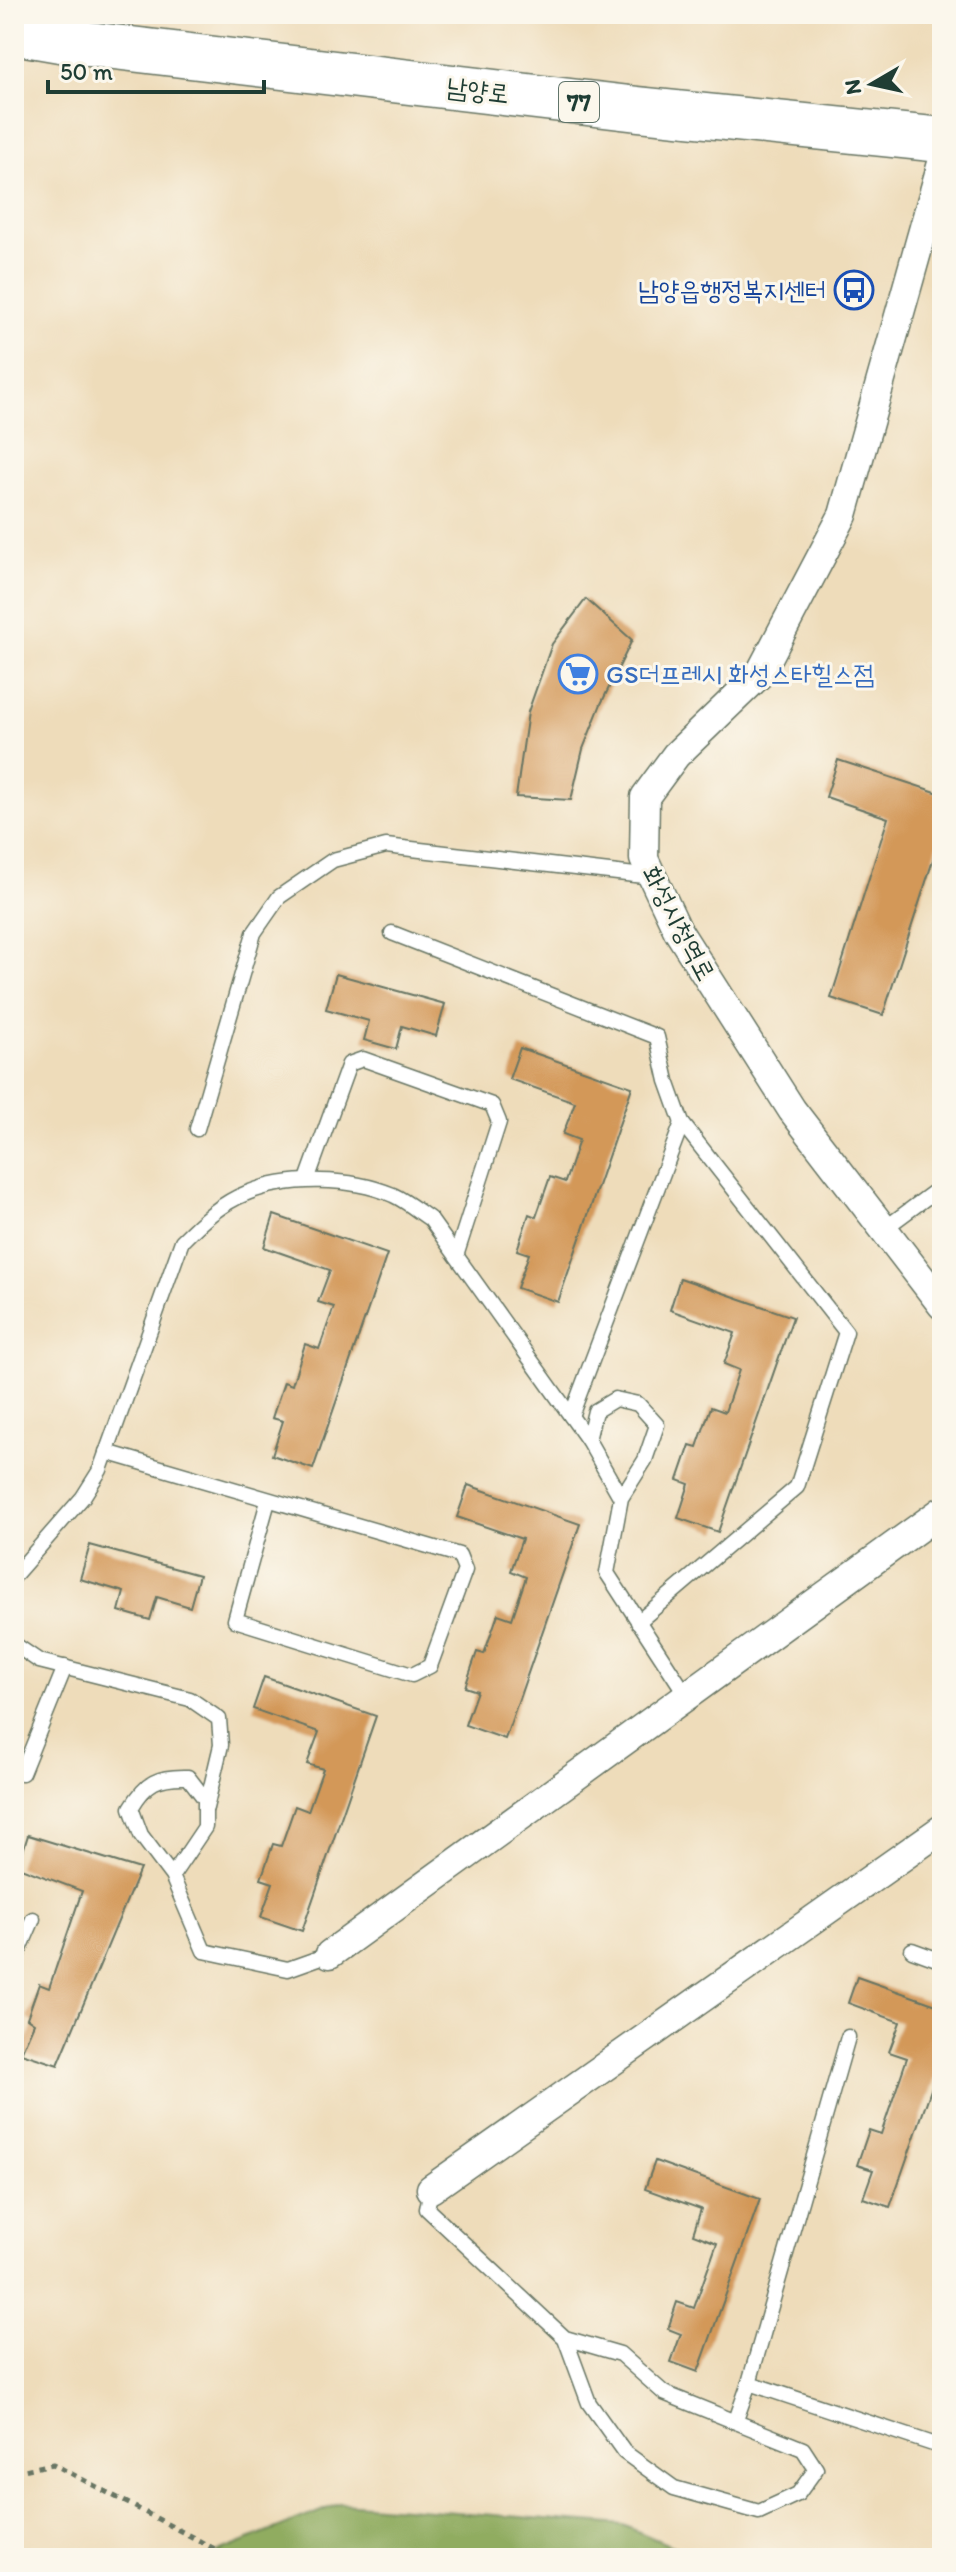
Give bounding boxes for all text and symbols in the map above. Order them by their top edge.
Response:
scale bar [48,44,264,94]
north arrow [832,44,912,124]
text: 50 m [60,57,113,86]
street label: 남양로 [445,70,511,110]
text: N [838,78,867,97]
road number: 77 [559,82,599,122]
bus stop icon: 남양읍행정복지센터 [833,269,875,311]
place label: 남양읍행정복지센터 [638,274,826,306]
supermarket icon: GS더프레시 화성스타힐스점 [557,653,599,695]
place label: GS더프레시 화성스타힐스점 [606,658,875,690]
street label: 화성시청역로 [635,860,723,986]

